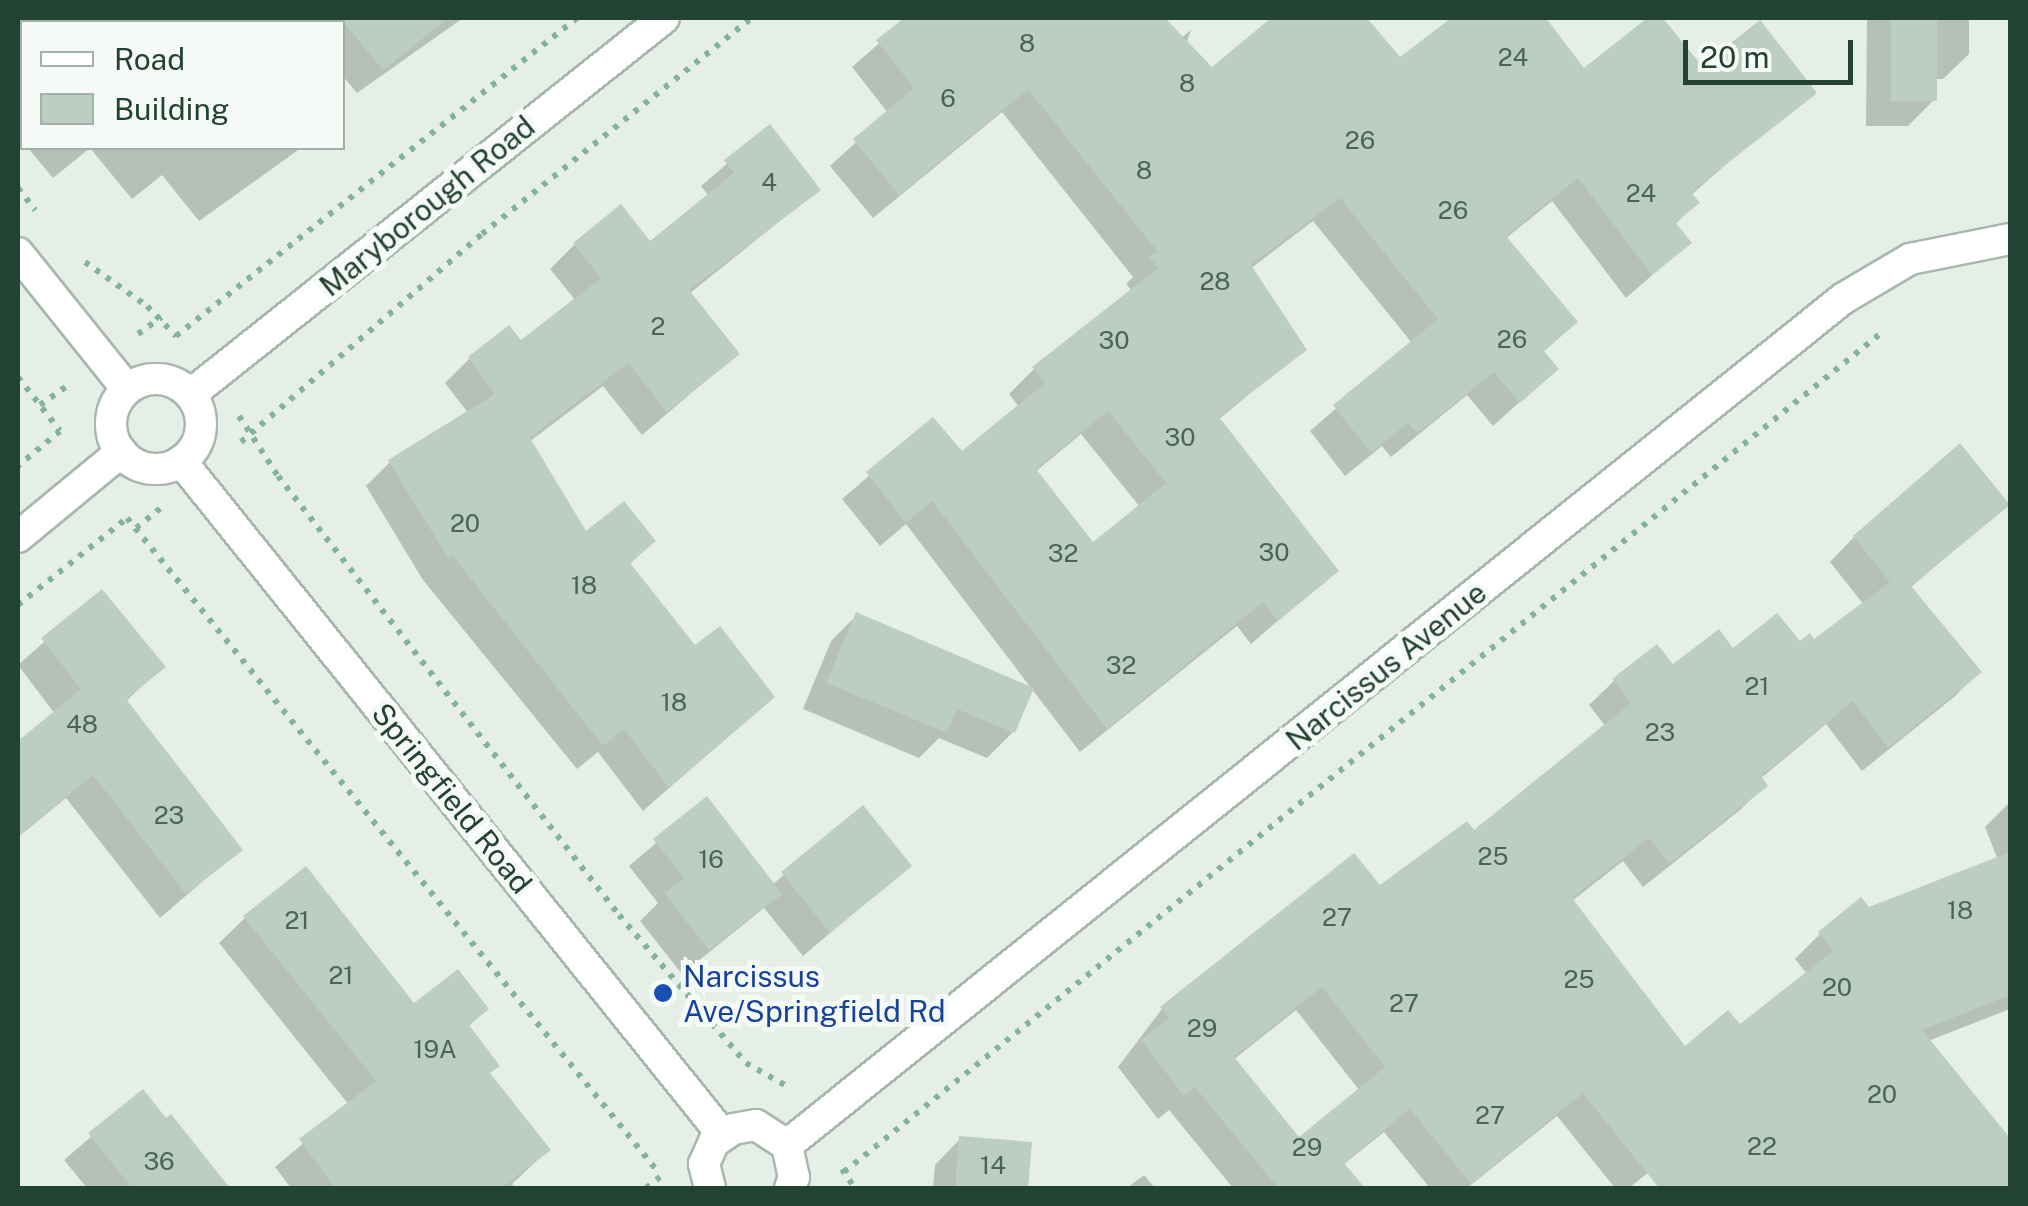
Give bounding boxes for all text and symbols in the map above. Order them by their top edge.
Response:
legend [20,20,345,150]
scale bar [1688,20,1858,82]
house number: 8 [1019,28,1035,58]
text: 20 m [1700,39,1769,75]
text: Road [114,41,185,77]
house number: 24 [1498,42,1528,72]
house number: 8 [1179,68,1195,98]
house number: 6 [940,83,956,113]
text: Building [114,91,229,127]
street label: Maryborough Road [312,108,542,304]
house number: 26 [1345,125,1375,155]
house number: 8 [1136,155,1152,185]
house number: 4 [761,167,777,197]
house number: 24 [1626,178,1656,208]
house number: 26 [1438,195,1468,225]
house number: 28 [1199,266,1231,296]
house number: 2 [651,311,665,341]
house number: 26 [1497,324,1527,354]
house number: 30 [1099,325,1129,355]
house number: 30 [1165,422,1195,452]
house number: 20 [450,508,480,538]
house number: 30 [1259,537,1289,567]
house number: 32 [1048,538,1078,568]
house number: 18 [571,570,597,600]
street label: Narcissus Avenue [1279,574,1493,758]
house number: 32 [1106,650,1136,680]
house number: 21 [1744,671,1770,701]
house number: 18 [661,687,687,717]
street label: Springfield Road [364,696,540,900]
house number: 48 [66,709,98,739]
house number: 23 [1645,717,1675,747]
house number: 23 [154,800,184,830]
house number: 25 [1478,841,1508,871]
house number: 16 [698,844,724,874]
house number: 18 [1947,895,1973,925]
house number: 27 [1322,902,1352,932]
house number: 21 [284,905,310,935]
place label: Narcissus Ave/Springfield Rd [683,958,946,1028]
house number: 21 [328,960,354,990]
house number: 25 [1564,964,1594,994]
house number: 20 [1822,972,1852,1002]
marker: Narcissus Ave/Springfield Rd [652,982,674,1004]
house number: 27 [1389,988,1419,1018]
house number: 29 [1187,1013,1217,1043]
house number: 19A [413,1034,457,1064]
house number: 20 [1867,1079,1897,1109]
house number: 27 [1475,1100,1505,1130]
house number: 22 [1747,1131,1777,1161]
house number: 29 [1292,1132,1322,1162]
house number: 36 [143,1146,175,1176]
house number: 14 [980,1150,1006,1180]

